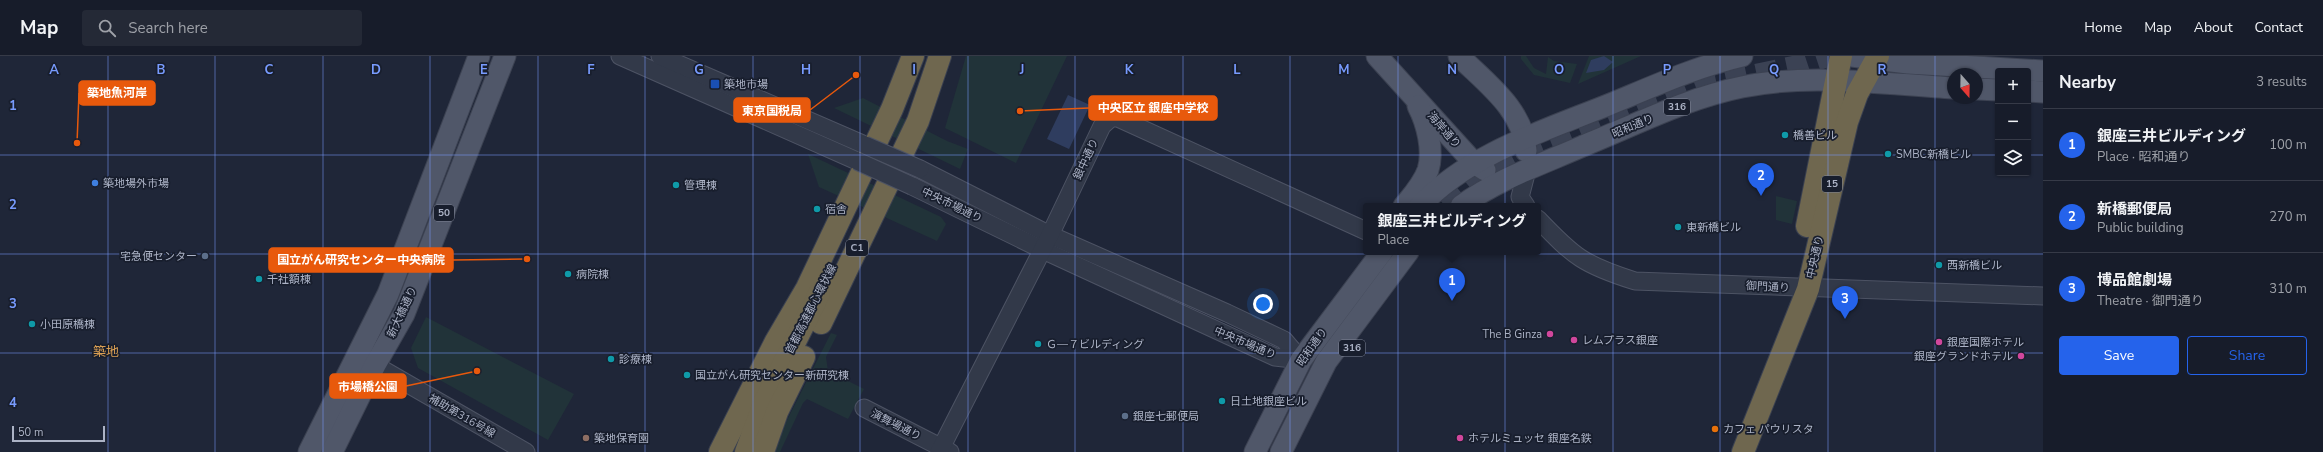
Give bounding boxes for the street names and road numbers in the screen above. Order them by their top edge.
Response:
road number: 316 [1664,99,1690,115]
street label: 海岸通り [1424,108,1464,152]
street label: 昭和通り [1610,111,1656,141]
street label: 銀中通り [1070,136,1102,182]
road number: 15 [1822,176,1842,192]
street label: 中央市場通り [919,184,985,226]
road number: 50 [434,205,454,221]
street label: 中央通り [1803,234,1827,280]
road number: C1 [846,240,868,256]
street label: 首都高速都心環状線 [782,261,840,357]
street label: 御門通り [1745,278,1790,296]
street label: 新大橋通り [384,284,420,340]
street label: 中央市場通り [1212,323,1278,363]
street label: 昭和通り [1293,325,1331,369]
road number: 316 [1339,340,1365,356]
street label: 補助第316号線 [426,391,498,441]
street label: 演舞場通り [868,406,924,444]

